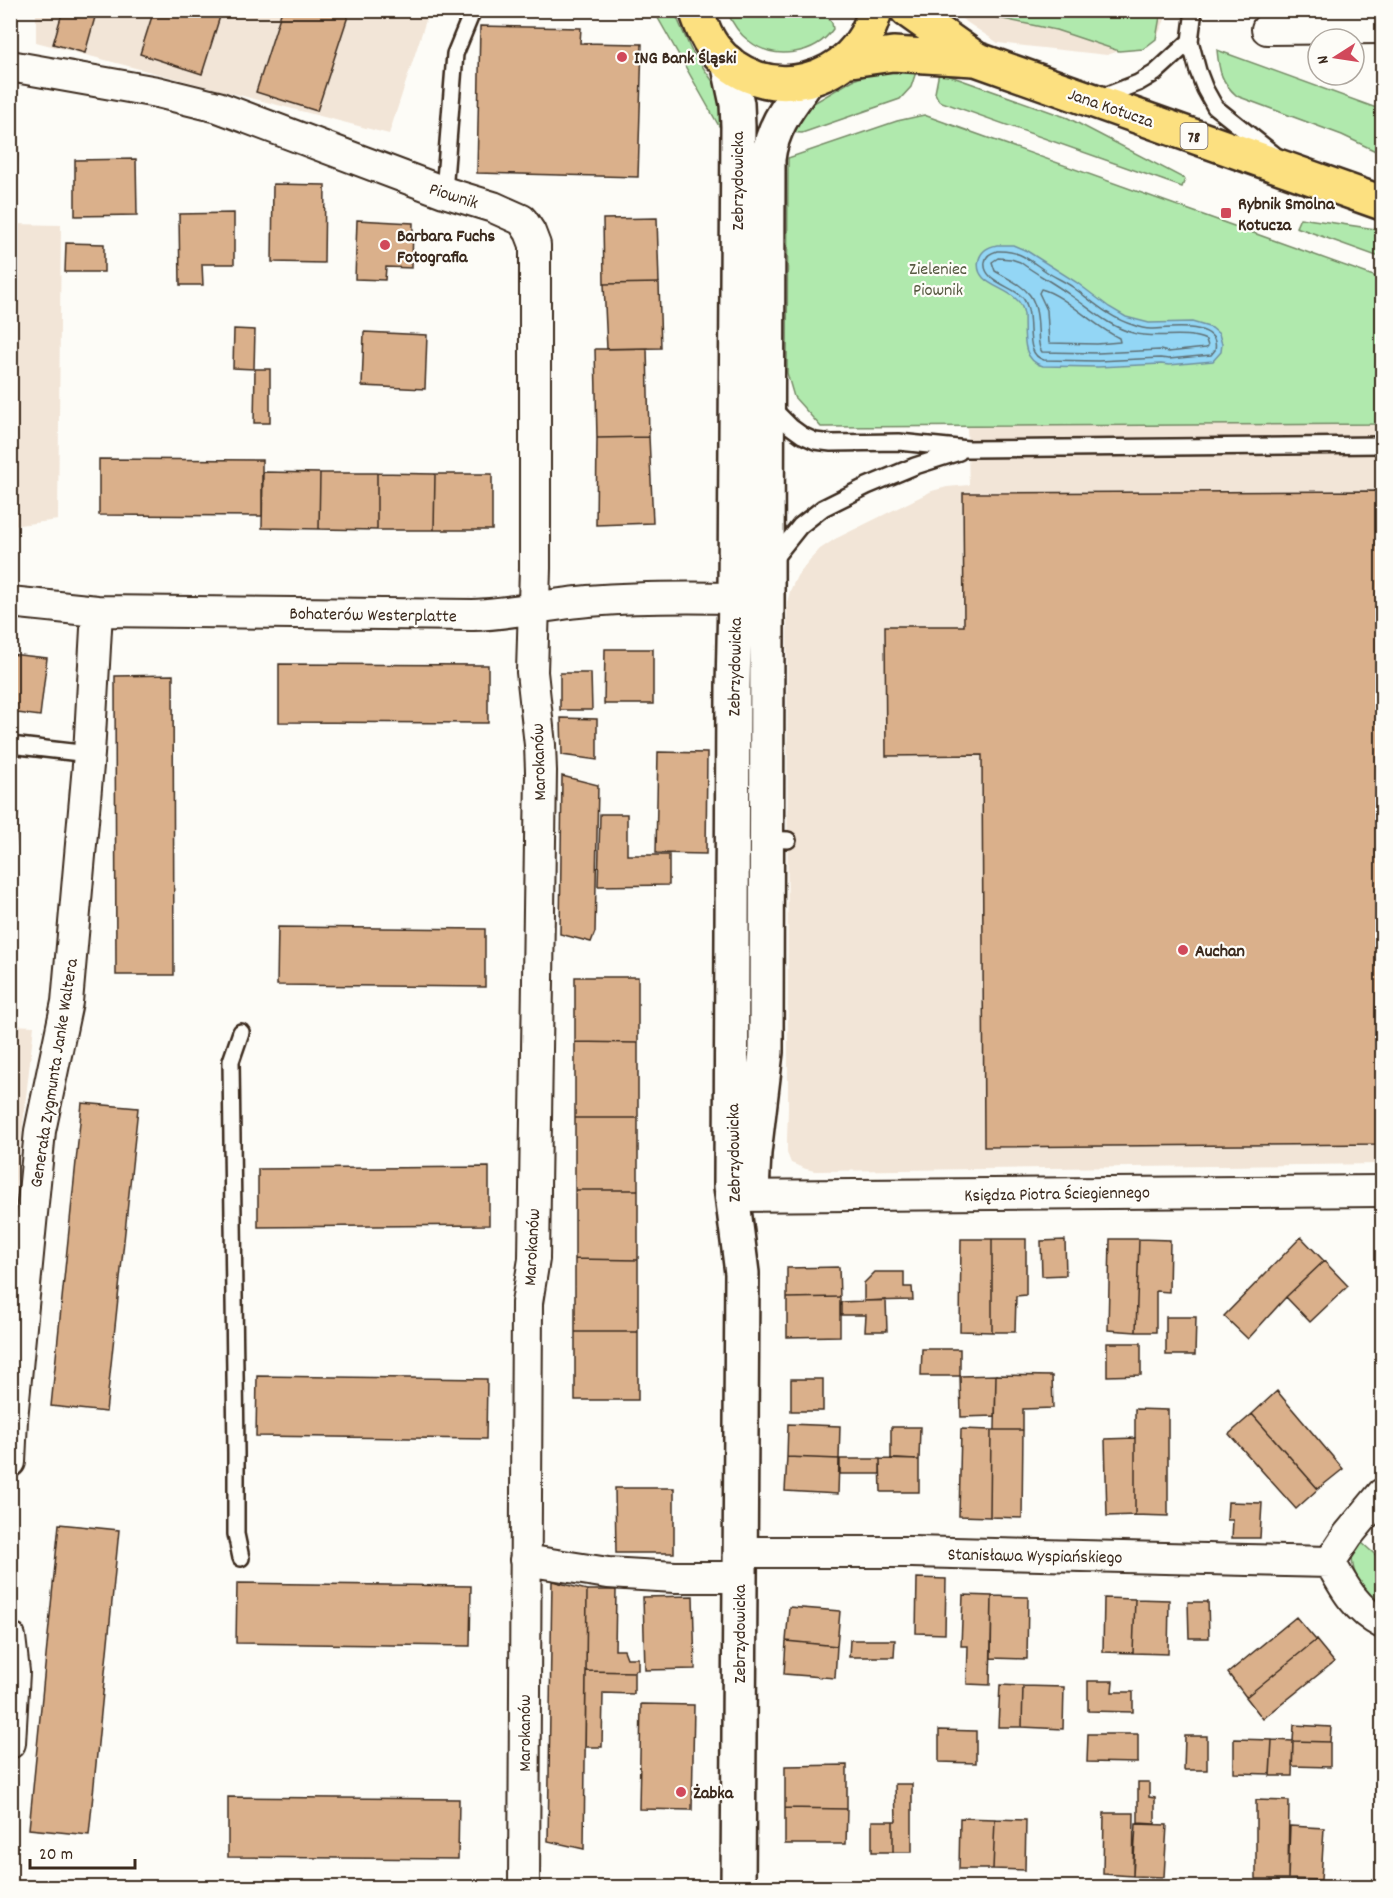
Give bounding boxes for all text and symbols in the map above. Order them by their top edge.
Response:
north arrow [1306,27,1366,87]
place label: ING Bank Śląski [634,47,737,72]
marker: ING Bank Śląski [615,50,629,64]
text: N [1312,53,1336,66]
street label: Jana Kotucza [1064,83,1157,136]
road number: 78 [1180,123,1208,149]
street label: Zebrzydowicka [727,131,752,230]
street label: Piownik [426,178,481,217]
place label: Rybnik Smolna Kotucza [1238,193,1335,239]
marker: Rybnik Smolna Kotucza [1219,206,1233,220]
place label: Barbara Fuchs Fotografia [397,225,495,271]
marker: Barbara Fuchs Fotografia [378,238,392,252]
park label: Zieleniec Piownik [909,258,967,304]
street label: Bohaterów Westerplatte [289,603,457,630]
street label: Zebrzydowicka [723,617,750,717]
street label: Marokanów [527,723,554,801]
place label: Auchan [1195,940,1245,965]
marker: Auchan [1176,943,1190,957]
street label: Generała Zygmunta Janke Waltera [25,956,86,1190]
street label: Zebrzydowicka [722,1103,749,1203]
street label: Księdza Piotra Ściegiennego [964,1181,1150,1210]
street label: Marokanów [519,1208,548,1286]
street label: Stanisława Wyspiańskiego [947,1543,1123,1572]
street label: Zebrzydowicka [729,1584,754,1683]
street label: Marokanów [514,1694,539,1772]
place label: Żabka [693,1782,734,1807]
marker: Żabka [674,1785,688,1799]
scale bar [30,1832,135,1870]
text: 20 m [39,1843,73,1868]

